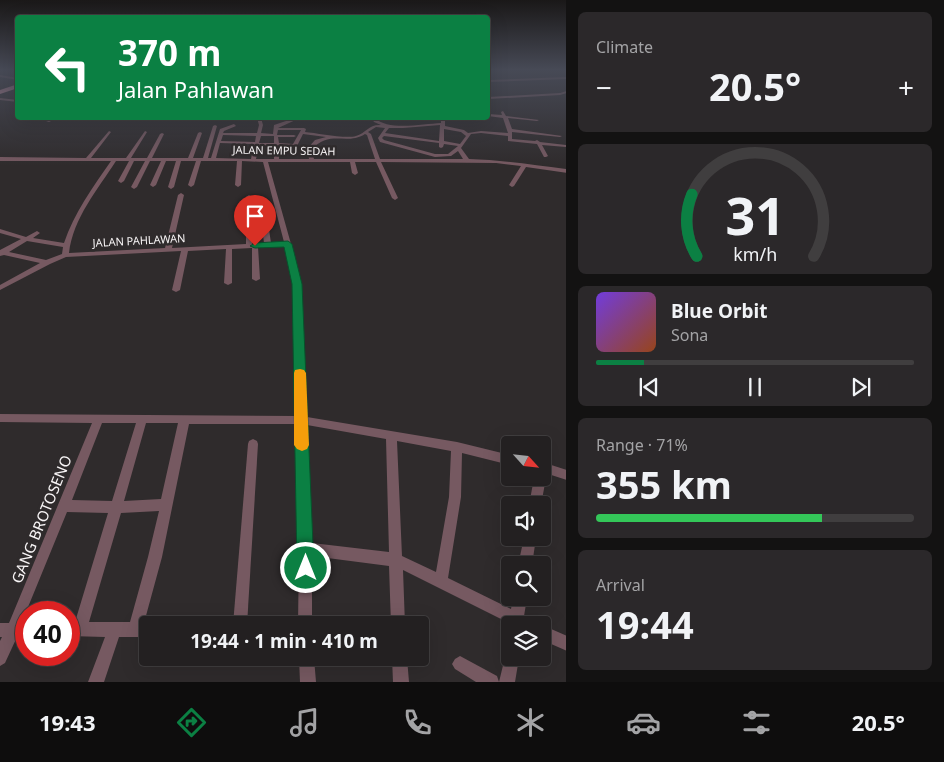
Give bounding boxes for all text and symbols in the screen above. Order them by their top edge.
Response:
text: 370 m [118,29,221,76]
icon: left [35,35,100,100]
text: Climate [596,36,653,58]
text: 20.5° [709,60,801,112]
text: − [596,68,612,106]
text: + [898,68,914,106]
text: Jalan Pahlawan [118,74,274,104]
street label: JALAN EMPU SEDAH [231,142,336,158]
text: 31 [725,179,785,250]
pin [234,195,276,246]
icon: arrive [241,202,269,230]
street label: JALAN PAHLAWAN [91,230,186,250]
text: km/h [733,242,777,266]
text: Blue Orbit [671,298,767,324]
text: Sona [671,324,708,346]
icon: previous [635,373,663,401]
icon: pause [741,373,769,401]
icon: next [847,373,875,401]
text: Range · 71% [596,434,688,456]
north arrow [501,436,551,486]
map controls [501,436,551,666]
street label: GANG BROTOSENO [6,452,76,586]
text: 355 km [596,458,732,510]
button: sound [501,496,551,546]
position arrow [279,541,331,593]
button: search [501,556,551,606]
text: Arrival [596,574,645,596]
text: 19:44 [596,598,694,650]
speed limit sign: 40 [15,601,80,666]
button: layers [501,616,551,666]
text: 19:44 · 1 min · 410 m [190,628,378,654]
icon: directions [174,705,209,740]
icon: music [287,705,322,740]
icon: phone [400,705,435,740]
icon: climate [513,705,548,740]
icon: car [626,705,661,740]
icon: filters [739,705,774,740]
text: 19:43 [39,707,96,737]
text: 20.5° [852,707,905,737]

